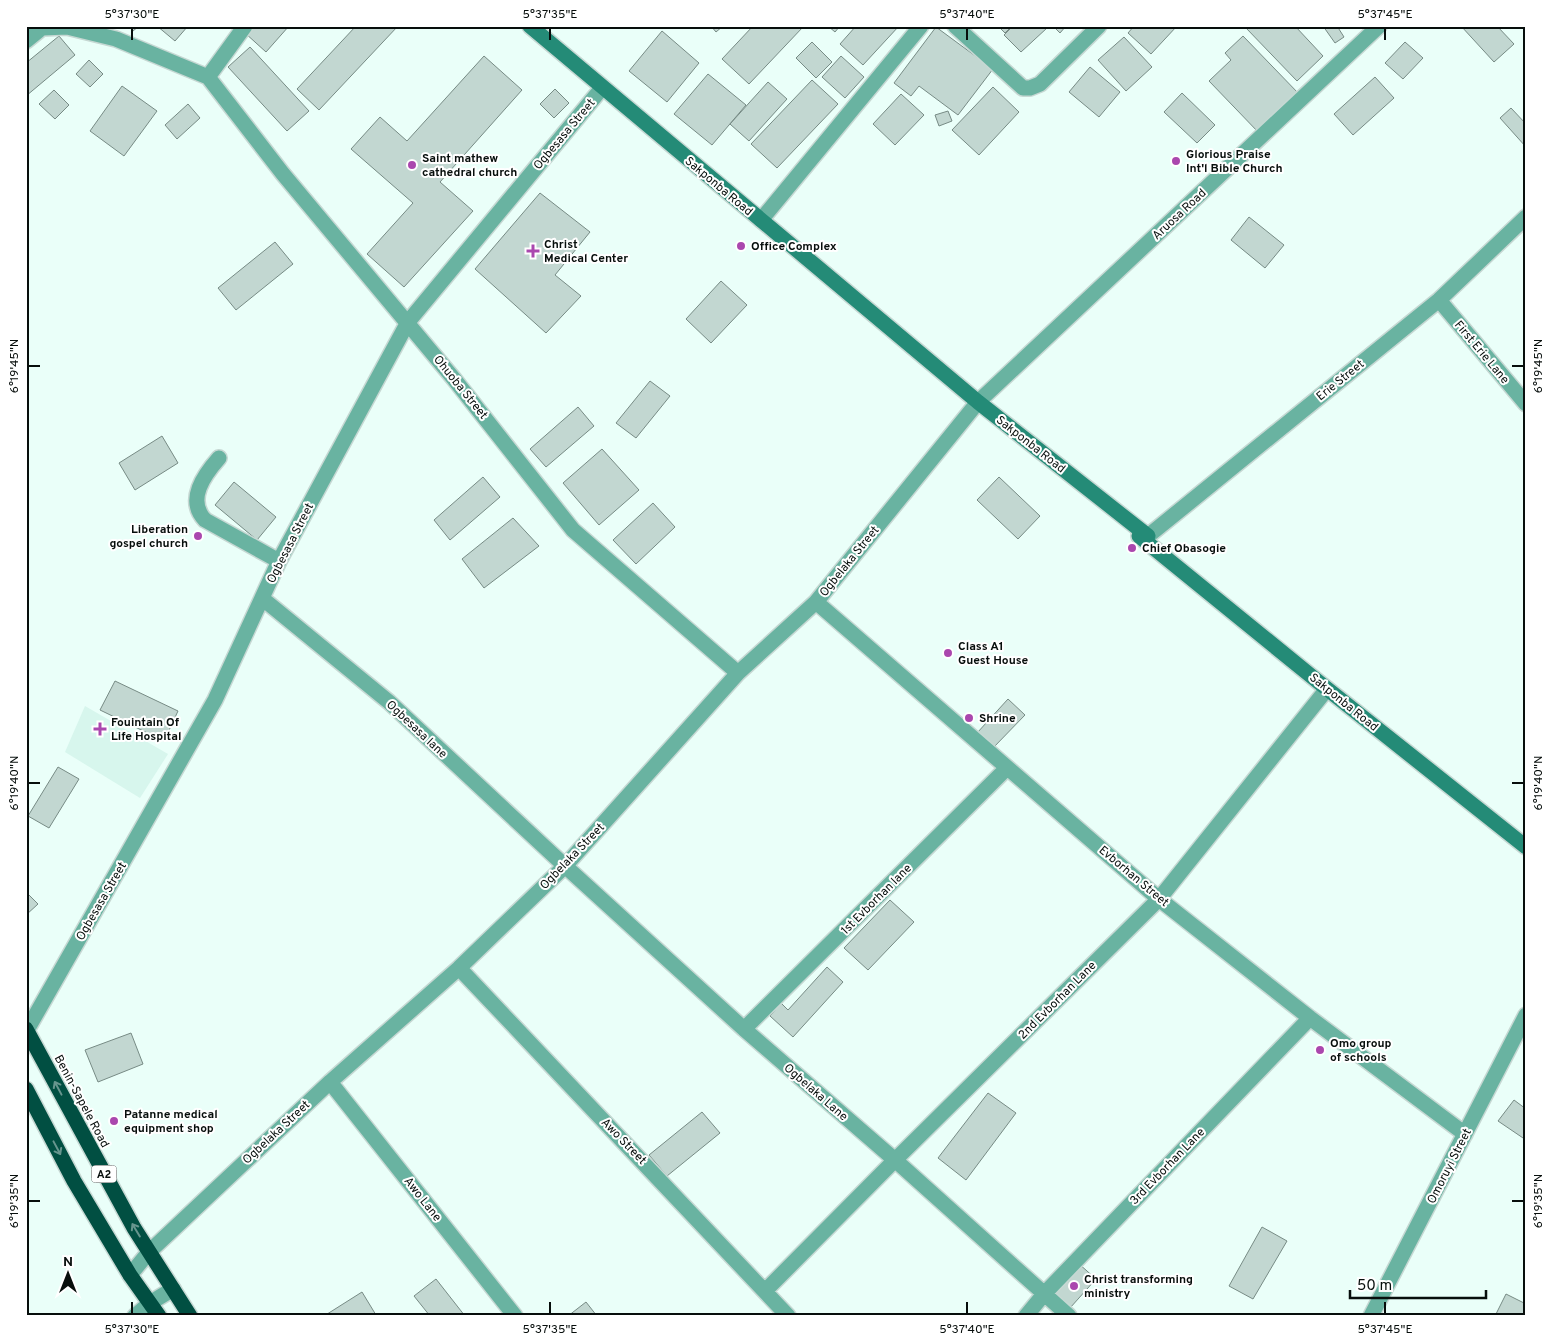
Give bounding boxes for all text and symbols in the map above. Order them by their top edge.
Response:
text: 5°37'30"E [104,7,160,23]
text: 5°37'35"E [523,7,578,23]
text: 5°37'40"E [939,7,995,23]
text: 5°37'45"E [1357,7,1413,23]
street label: Ogbesasa Street [530,96,599,174]
place label: Glorious Praise Int'l Bible Church [1186,147,1283,177]
place label: Saint mathew cathedral church [422,151,517,181]
street label: Sakponba Road [681,154,756,220]
marker: Glorious Praise Int'l Bible Church [1170,155,1182,167]
marker: Saint mathew cathedral church [406,159,418,171]
street label: Aruosa Road [1149,186,1210,244]
place label: Christ Medical Center [544,237,628,267]
place label: Office Complex [751,239,837,255]
marker: Office Complex [735,240,747,252]
marker: Christ Medical Center [526,244,540,258]
street label: First Erie Lane [1450,318,1512,388]
text: 6°19'45"N [7,339,23,393]
text: 6°19'45"N [1531,339,1547,393]
street label: Ohuoba Street [429,352,491,423]
street label: Erie Street [1313,357,1368,405]
street label: Sakponba Road [992,413,1068,477]
street label: Ogbesasa Street [264,501,318,586]
place label: Liberation gospel church [109,522,188,552]
street label: Ogbelaka Street [816,523,883,600]
marker: Liberation gospel church [192,530,204,542]
place label: Chief Obasogie [1142,541,1226,557]
marker: Chief Obasogie [1126,542,1138,554]
place label: Class A1 Guest House [958,639,1029,669]
marker: Class A1 Guest House [942,647,954,659]
street label: Sakponba Road [1306,670,1381,735]
street label: Ogbesasa lane [382,697,450,762]
place label: Shrine [979,711,1016,727]
marker: Shrine [963,712,975,724]
place label: Fouintain Of Life Hospital [111,715,181,745]
marker: Fouintain Of Life Hospital [93,722,107,736]
text: 6°19'40"N [7,756,23,810]
text: 6°19'40"N [1531,756,1547,810]
street label: Ogbelaka Street [537,820,609,893]
street label: Evborhan Street [1095,843,1172,911]
street label: Ogbesasa Street [73,859,131,944]
street label: 1st Evborhan lane [838,861,916,939]
street label: 2nd Evborhan Lane [1015,958,1100,1043]
place label: Omo group of schools [1330,1036,1392,1066]
marker: Omo group of schools [1314,1044,1326,1056]
street label: Benin-Sapele Road [50,1052,112,1151]
street label: Ogbelaka Lane [780,1060,851,1125]
one-way arrow [53,1081,62,1096]
street label: Ogbelaka Street [240,1097,314,1168]
place label: Patanne medical equipment shop [124,1107,218,1137]
marker: Patanne medical equipment shop [108,1115,120,1127]
street label: Awo Street [597,1115,649,1168]
street label: 3rd Evborhan Lane [1127,1125,1209,1209]
street label: Omoruyi Street [1424,1126,1476,1207]
one-way arrow [53,1140,62,1155]
road number: A2 [92,1166,116,1182]
text: 6°19'35"N [7,1174,23,1228]
street label: Awo Lane [400,1174,445,1225]
text: 6°19'35"N [1531,1174,1547,1228]
one-way arrow [130,1224,140,1238]
north arrow [42,1250,92,1300]
text: N [63,1254,73,1271]
scale bar [1350,1267,1486,1299]
place label: Christ transforming ministry [1084,1272,1193,1302]
text: 50 m [1357,1277,1392,1296]
marker: Christ transforming ministry [1068,1280,1080,1292]
text: 5°37'30"E [104,1322,160,1338]
text: 5°37'35"E [523,1322,578,1338]
text: 5°37'40"E [939,1322,995,1338]
text: 5°37'45"E [1357,1322,1413,1338]

